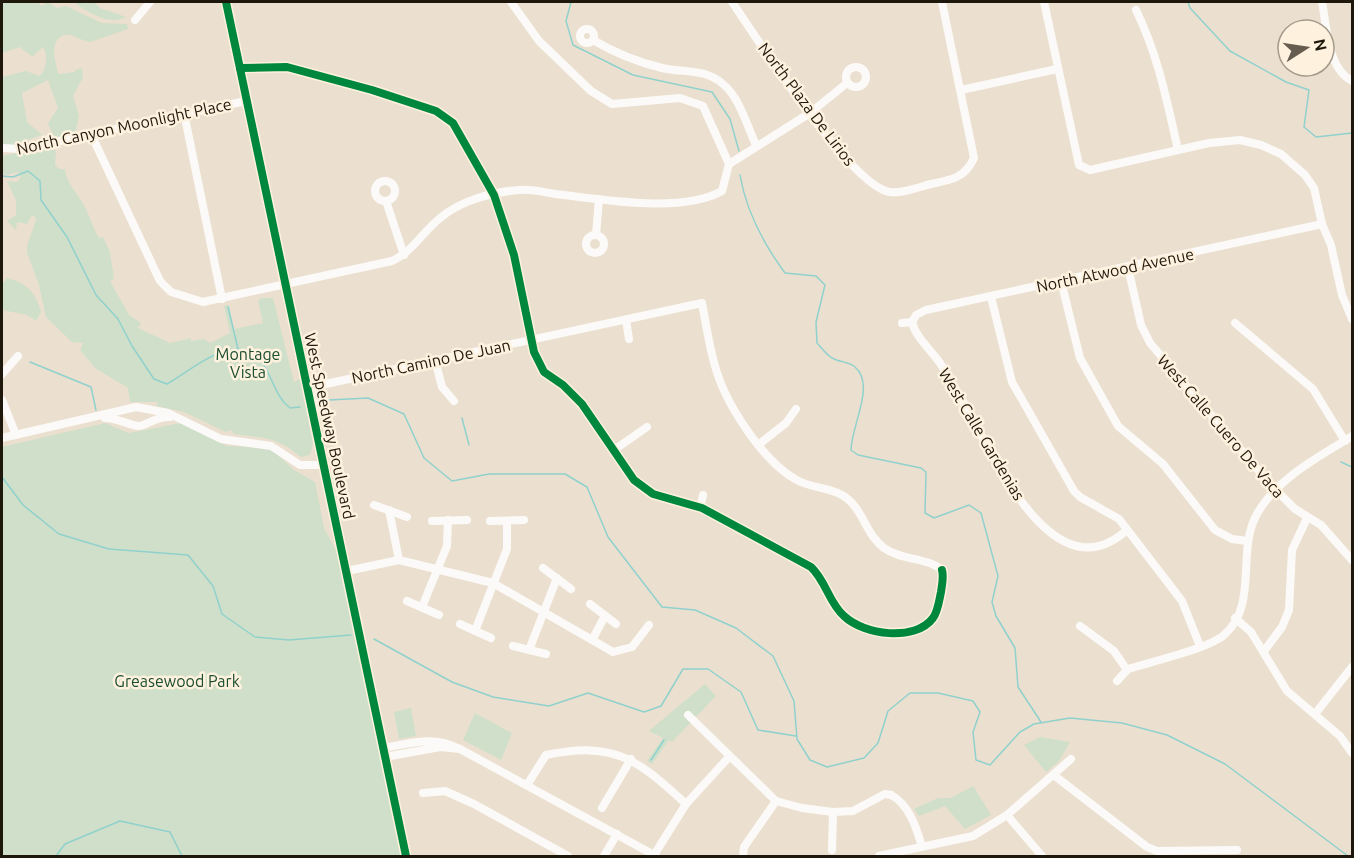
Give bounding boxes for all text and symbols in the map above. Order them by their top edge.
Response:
north arrow [1276,18,1336,78]
text: N [1311,37,1331,53]
street label: North Plaza De Lirios [755,39,859,169]
street label: North Canyon Moonlight Place [15,94,233,158]
street label: North Atwood Avenue [1035,244,1195,296]
street label: West Speedway Boulevard [301,331,359,521]
street label: North Camino De Juan [350,335,512,387]
park label: Montage Vista [216,345,280,381]
street label: West Calle Cuero De Vaca [1154,351,1288,501]
street label: West Calle Gardenias [936,365,1028,503]
park label: Greasewood Park [114,672,240,690]

